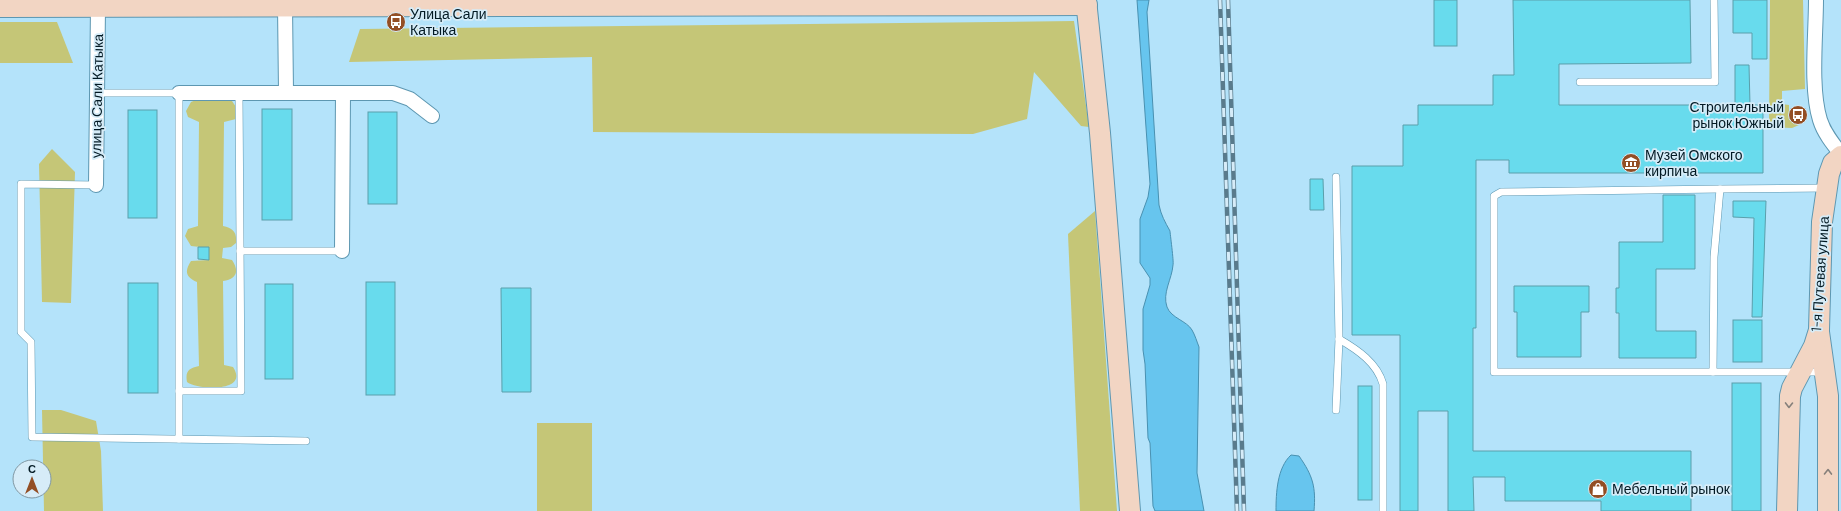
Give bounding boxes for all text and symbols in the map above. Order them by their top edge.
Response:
place label: Улица Сали Катыка [410,5,487,38]
bus stop icon: Улица Сали Катыка [385,11,407,33]
street label: улица Сали Катыка [87,33,106,158]
place label: Строительный рынок Южный [1689,98,1784,131]
bus stop icon: Строительный рынок Южный [1787,104,1809,126]
place label: Музей Омского кирпича [1645,146,1743,179]
museum icon: Музей Омского кирпича [1620,152,1642,174]
street label: 1-я Путевая улица [1807,215,1832,332]
one-way arrow [1785,402,1794,408]
north arrow [12,459,52,499]
text: С [28,462,36,475]
one-way arrow [1824,469,1832,475]
shop icon: Мебельный рынок [1587,478,1609,500]
place label: Мебельный рынок [1612,480,1731,497]

